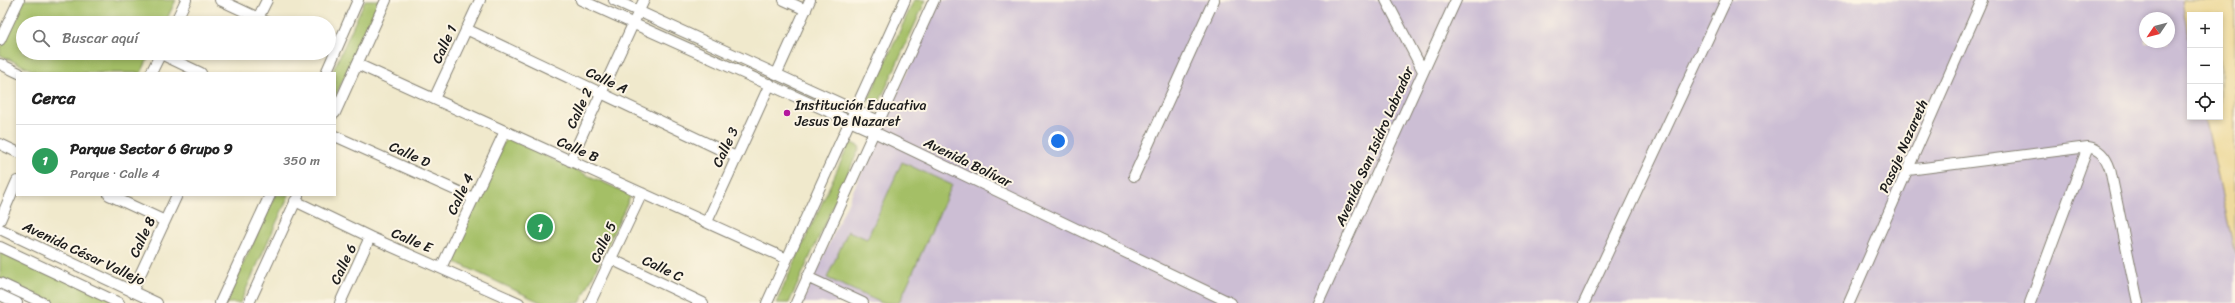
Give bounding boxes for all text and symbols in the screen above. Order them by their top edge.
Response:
north arrow [2139,12,2175,48]
map controls [2187,12,2223,120]
button: + [2187,12,2223,48]
search box [16,16,336,60]
street label: Calle 1 [425,21,464,68]
text: Buscar aquí [62,25,139,51]
icon: search [30,27,52,49]
button: − [2187,48,2223,84]
street label: Calle A [582,60,632,101]
street label: Avenida San Isidro Labrador [1328,61,1422,231]
text: Cerca [32,83,75,113]
street label: Calle 2 [559,84,600,133]
button: locate [2187,84,2223,120]
place label: Institución Educativa Jesus De Nazaret [794,93,927,134]
street label: Pasaje Nazareth [1872,95,1935,197]
marker: Institución Educativa Jesus De Nazaret [782,108,792,118]
street label: Calle 3 [705,122,746,172]
street label: Calle B [553,129,603,170]
street label: Avenida Bolívar [919,130,1017,195]
your location [1048,131,1068,151]
street label: Calle D [385,134,435,175]
text: Parque Sector 6 Grupo 9 [70,136,233,162]
text: 1 [42,149,48,172]
text: 350 m [283,149,320,172]
text: Parque · Calle 4 [70,162,160,185]
street label: Calle 4 [440,169,481,219]
street label: Calle 8 [122,212,163,262]
pin: 1 [527,212,553,242]
street label: Avenida César Vallejo [17,214,149,293]
street label: Calle 5 [583,217,624,267]
street label: Calle E [387,221,437,261]
street label: Calle 6 [323,240,364,289]
street label: Calle C [638,248,688,289]

